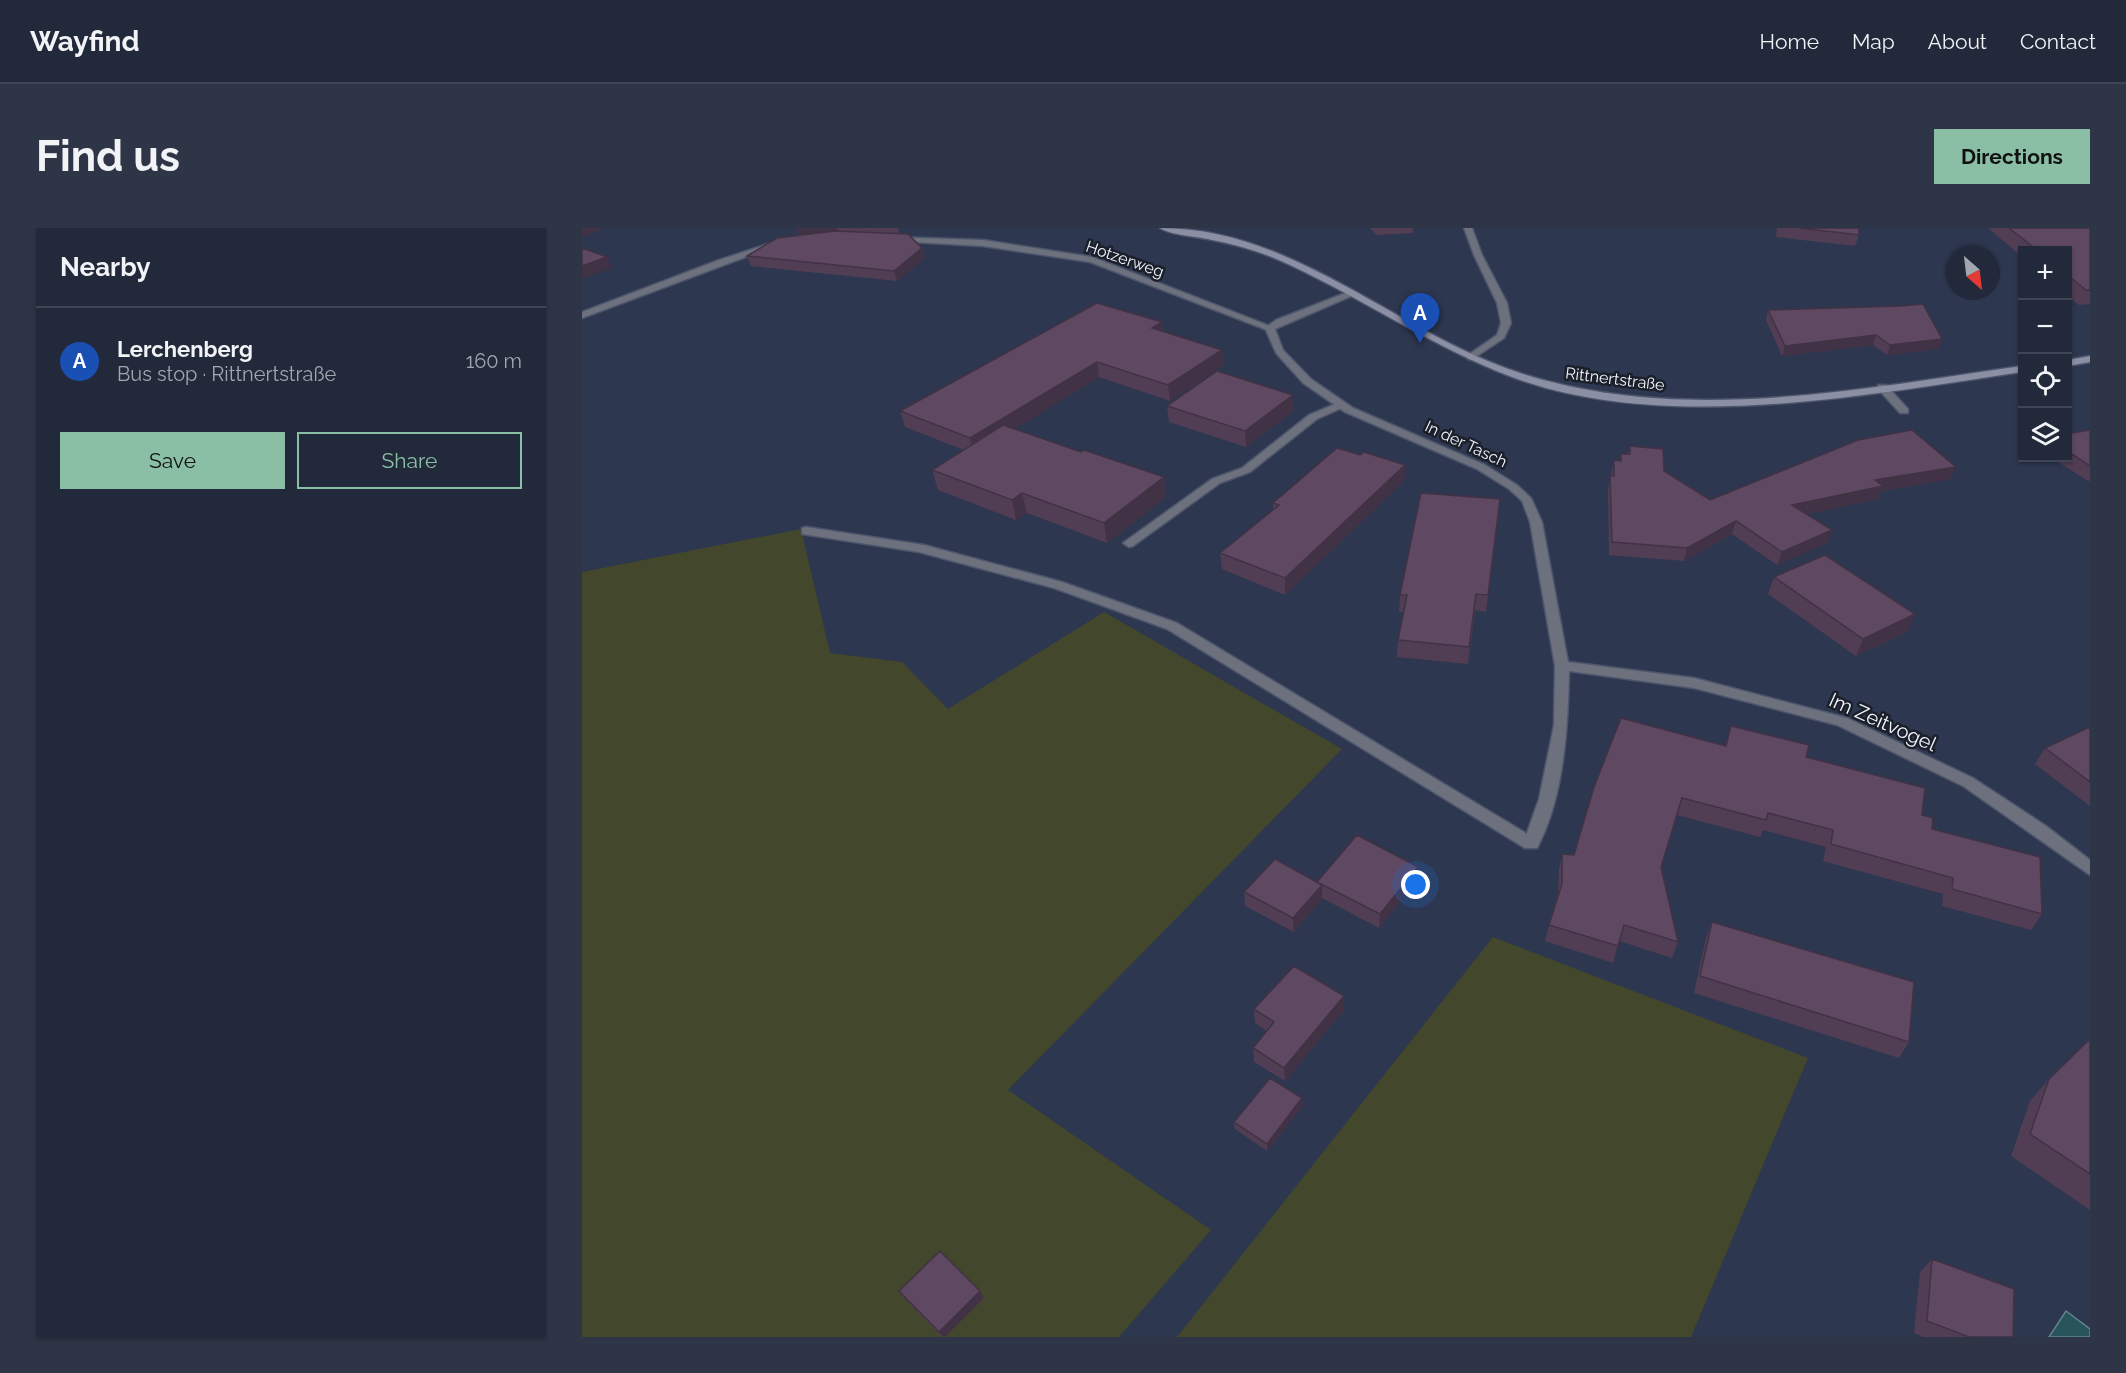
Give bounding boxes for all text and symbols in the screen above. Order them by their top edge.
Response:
text: Wayfind [30,25,140,58]
text: Home [1760,29,1819,54]
text: Map [1852,29,1895,54]
text: About [1928,29,1987,54]
text: Contact [2020,29,2096,54]
button: Directions [1934,129,2090,184]
text: Find us [36,132,180,181]
street label: Hotzerweg [1084,237,1166,281]
north arrow [1946,246,2000,300]
map controls [2018,246,2072,462]
button: + [2018,246,2072,300]
text: Nearby [60,252,150,282]
pin: A [1400,294,1440,343]
button: − [2018,300,2072,354]
text: Lerchenberg [117,336,253,362]
text: A [73,349,86,373]
text: 160 m [466,349,522,373]
button: locate [2018,354,2072,408]
text: Bus stop · Rittnertstraße [117,362,336,386]
street label: Rittnertstraße [1564,363,1666,395]
button: layers [2018,408,2072,462]
street label: In der Tasch [1422,417,1510,471]
button: Save [60,432,285,489]
button: Share [297,432,522,489]
street label: Im Zeitvogel [1825,688,1941,757]
your location [1401,870,1430,899]

